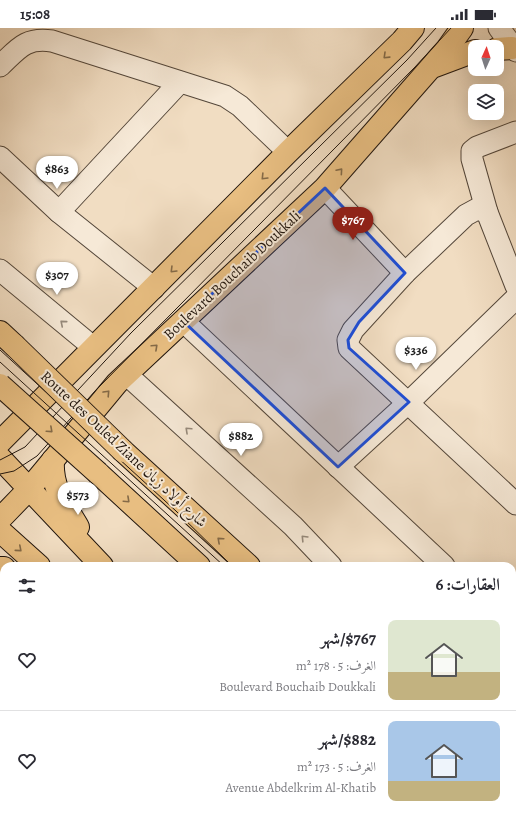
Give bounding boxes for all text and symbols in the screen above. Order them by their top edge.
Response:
text: 15:08 [20,4,50,24]
north arrow [468,40,504,76]
map controls [468,40,504,120]
one-way arrow [383,51,391,59]
button: layers [468,84,504,120]
pin: $863 [33,156,81,190]
text: $863 [45,160,69,177]
one-way arrow [335,168,342,175]
one-way arrow [261,172,269,180]
street label: Boulevard Bouchaib Doukkali [159,206,305,344]
pin: $767 [329,207,377,241]
text: $767 [341,211,365,228]
pin: $307 [33,262,81,296]
one-way arrow [170,265,177,273]
text: $307 [45,266,69,283]
one-way arrow [61,320,68,327]
pin: $336 [392,337,440,371]
text: $336 [404,341,428,358]
one-way arrow [150,345,158,352]
street label: Route des Ouled Ziane شارع أولاد زيان [34,366,212,534]
one-way arrow [103,390,110,398]
pin: $882 [217,423,265,457]
one-way arrow [45,425,52,432]
text: $882 [229,427,253,444]
one-way arrow [185,428,193,435]
pin: $573 [54,482,102,516]
text: $573 [67,486,89,503]
one-way arrow [122,495,129,502]
one-way arrow [301,535,309,543]
one-way arrow [217,537,225,544]
one-way arrow [14,544,22,551]
text: العقارات: 6 [436,573,500,596]
icon: filters [16,575,38,597]
text: $767/شهر [321,627,376,650]
icon: home [420,636,468,684]
icon: heart [16,649,38,671]
text: الغرف: 5 · 178 m² [296,657,376,674]
text: Boulevard Bouchaib Doukkali [219,678,376,695]
text: $882/شهر [318,728,376,751]
icon: home [420,737,468,785]
icon: heart [16,750,38,772]
text: الغرف: 5 · 173 m² [297,758,376,775]
text: Avenue Abdelkrim Al-Khatib [226,779,376,796]

